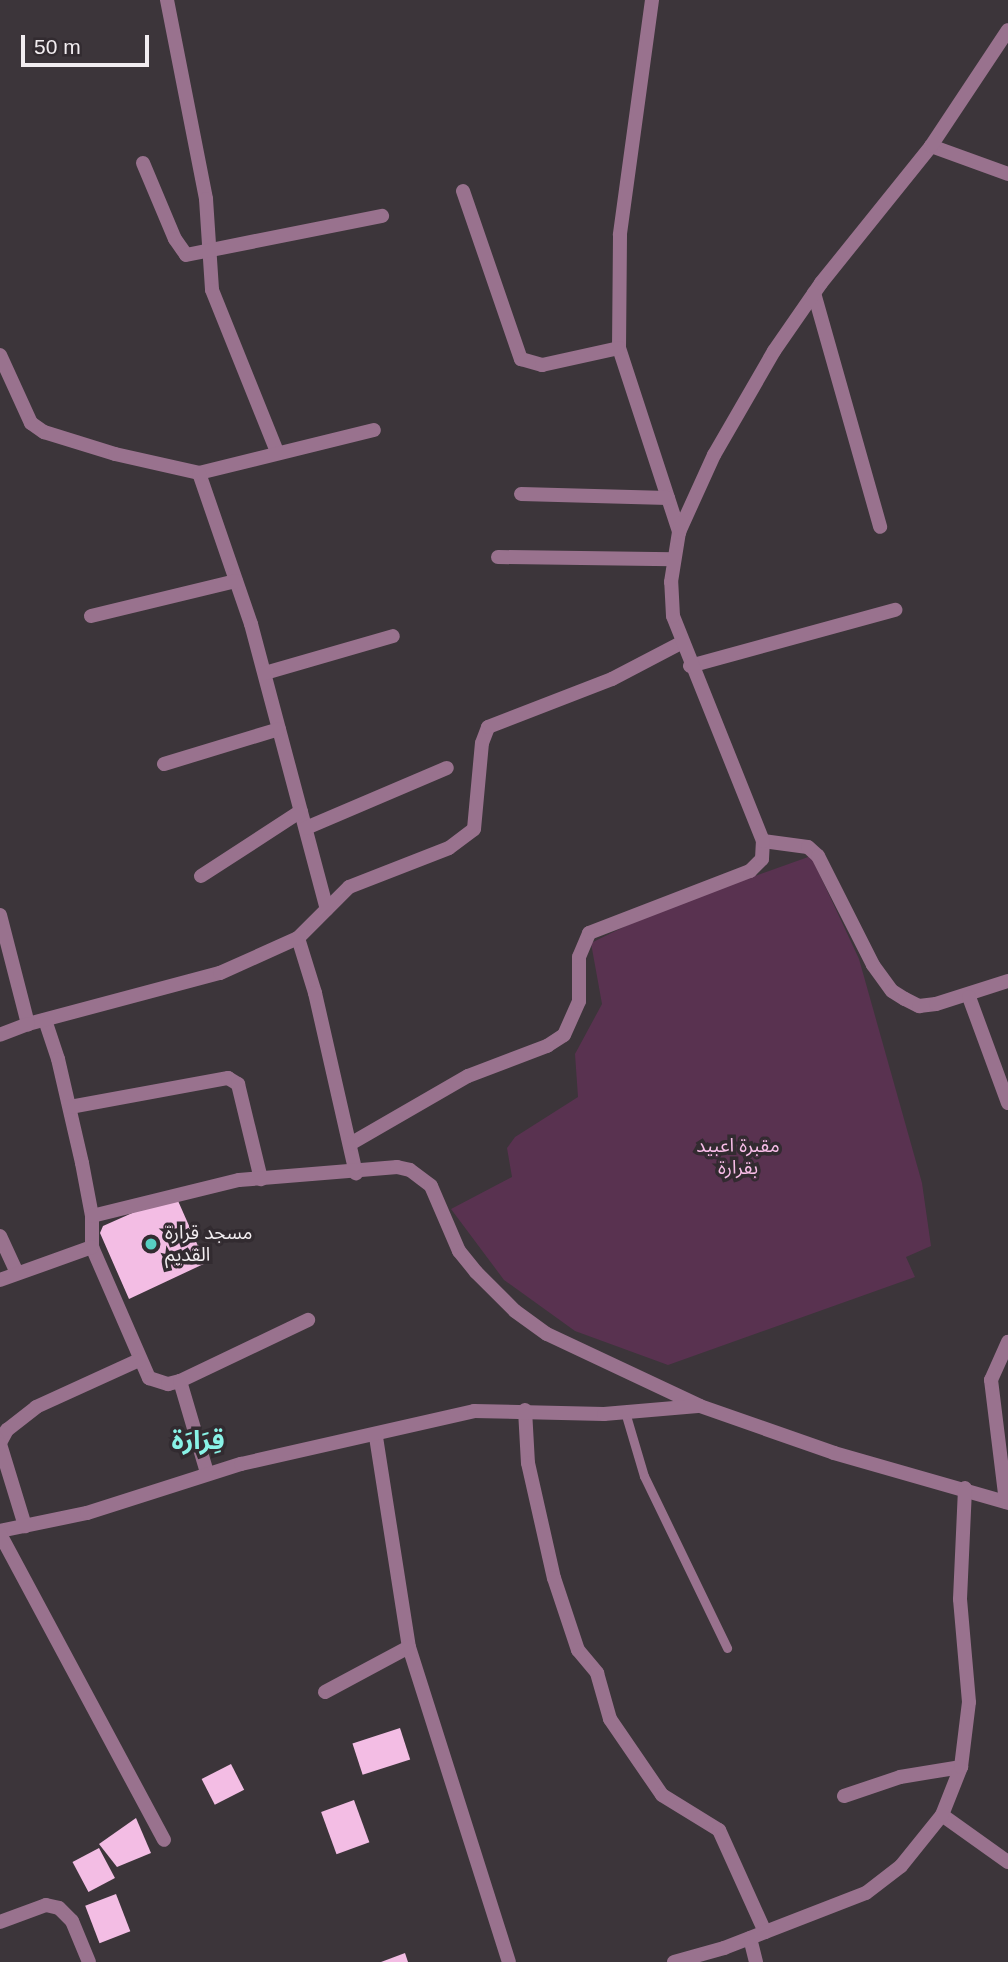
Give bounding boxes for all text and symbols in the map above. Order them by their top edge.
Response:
scale bar [24,21,152,65]
text: 50 m [34,35,81,58]
park label: مقبرة اعبيد بقرارة [696,1135,780,1179]
place label: مسجد قرارة القديم [165,1222,253,1266]
marker: مسجد قرارة القديم [143,1236,159,1252]
district label: قِرَارَة [171,1425,225,1457]

